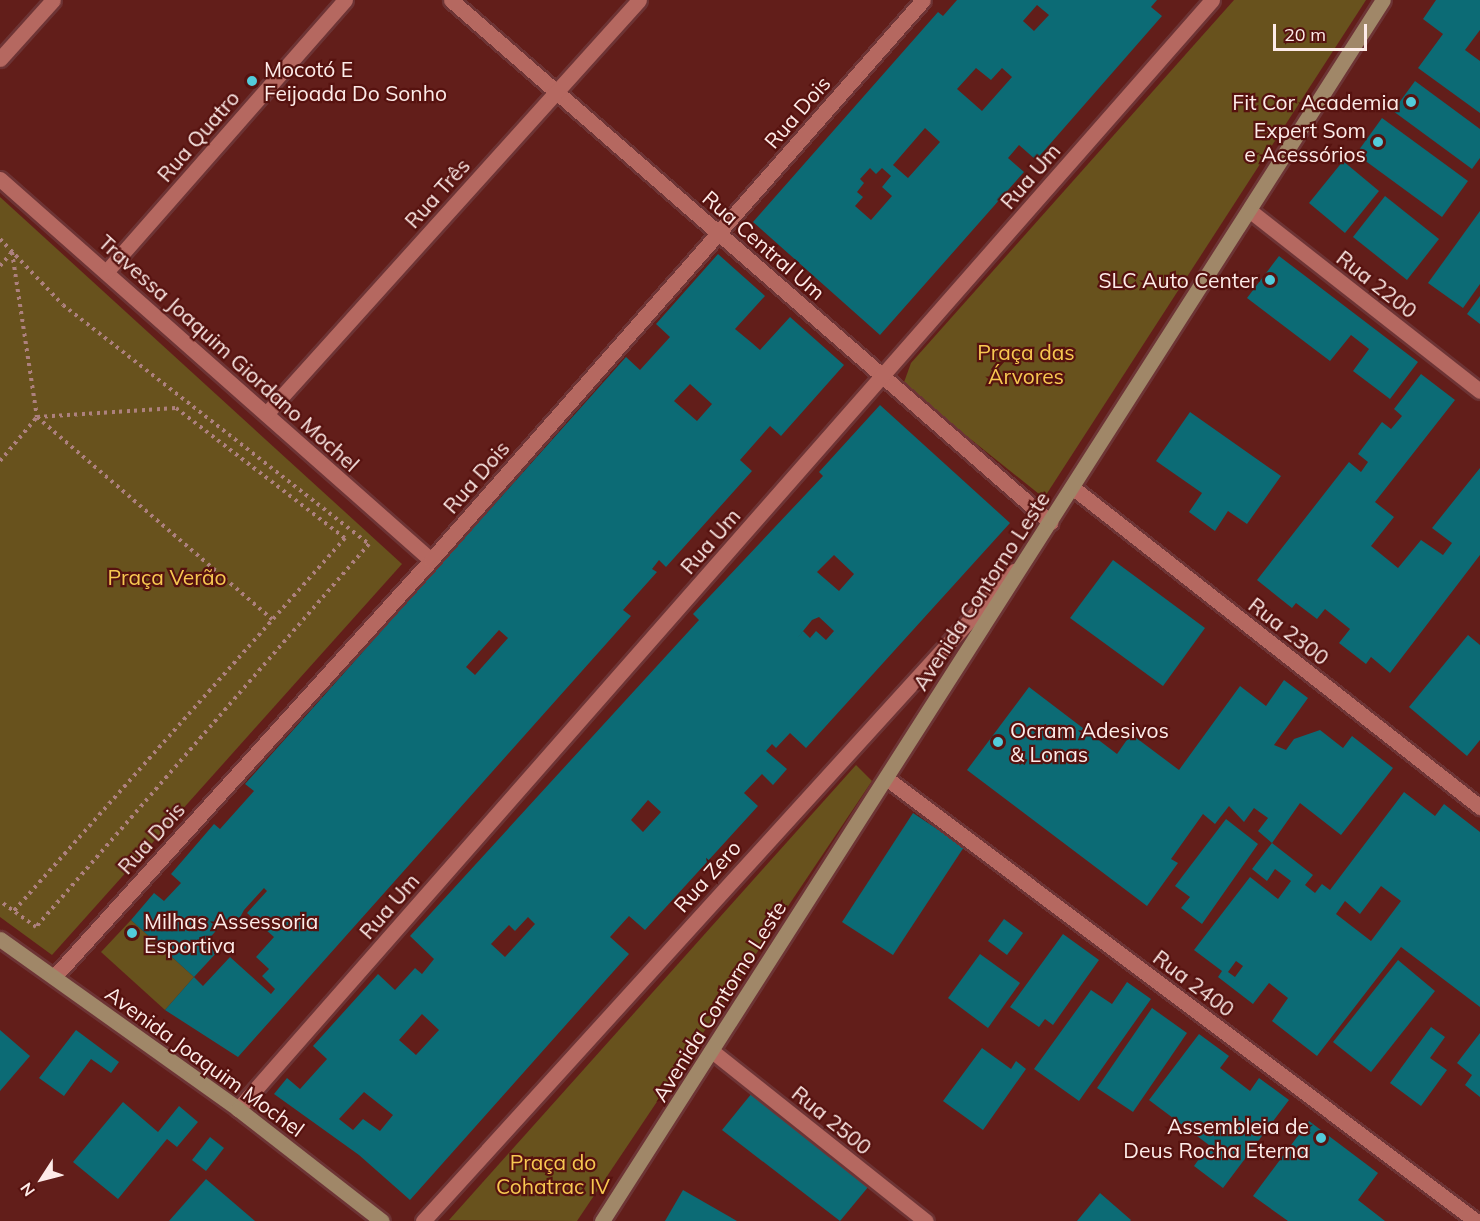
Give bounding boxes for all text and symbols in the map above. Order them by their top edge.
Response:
scale bar [1276,12,1370,50]
text: 20 m [1284,23,1326,46]
place label: Mocotó E Feijoada Do Sonho [264,56,447,106]
street label: Rua Dois [759,71,835,153]
marker: Mocotó E Feijoada Do Sonho [245,74,259,88]
street label: Rua Quatro [152,85,244,187]
place label: Fit Cor Academia [1232,89,1399,115]
marker: Fit Cor Academia [1404,95,1418,109]
place label: Expert Som e Acessórios [1244,117,1366,167]
marker: Expert Som e Acessórios [1371,135,1385,149]
street label: Rua Um [995,138,1065,214]
street label: Rua Três [399,153,475,233]
street label: Rua Central Um [698,185,830,305]
street label: Travessa Joaquim Giordano Mochel [94,229,364,477]
street label: Rua 2200 [1332,245,1422,323]
place label: SLC Auto Center [1098,267,1258,293]
marker: SLC Auto Center [1263,273,1277,287]
park label: Praça das Árvores [977,339,1075,389]
street label: Rua Dois [438,436,514,518]
street label: Avenida Contorno Leste [907,487,1055,695]
street label: Rua Um [675,503,745,579]
park label: Praça Verão [107,564,227,590]
street label: Rua 2300 [1244,592,1334,670]
place label: Ocram Adesivos & Lonas [1010,717,1169,767]
marker: Ocram Adesivos & Lonas [991,735,1005,749]
street label: Rua Dois [112,797,190,879]
street label: Rua Zero [668,835,746,917]
street label: Rua Um [354,868,424,944]
street label: Avenida Contorno Leste [647,896,791,1106]
place label: Milhas Assessoria Esportiva [144,908,318,958]
marker: Milhas Assessoria Esportiva [125,926,139,940]
street label: Rua 2400 [1148,944,1240,1022]
street label: Avenida Joaquim Mochel [101,980,309,1142]
street label: Rua 2500 [787,1080,877,1160]
place label: Assembleia de Deus Rocha Eterna [1123,1113,1309,1163]
marker: Assembleia de Deus Rocha Eterna [1314,1131,1328,1145]
north arrow [12,1149,72,1209]
park label: Praça do Cohatrac IV [496,1149,610,1199]
text: N [16,1179,39,1200]

